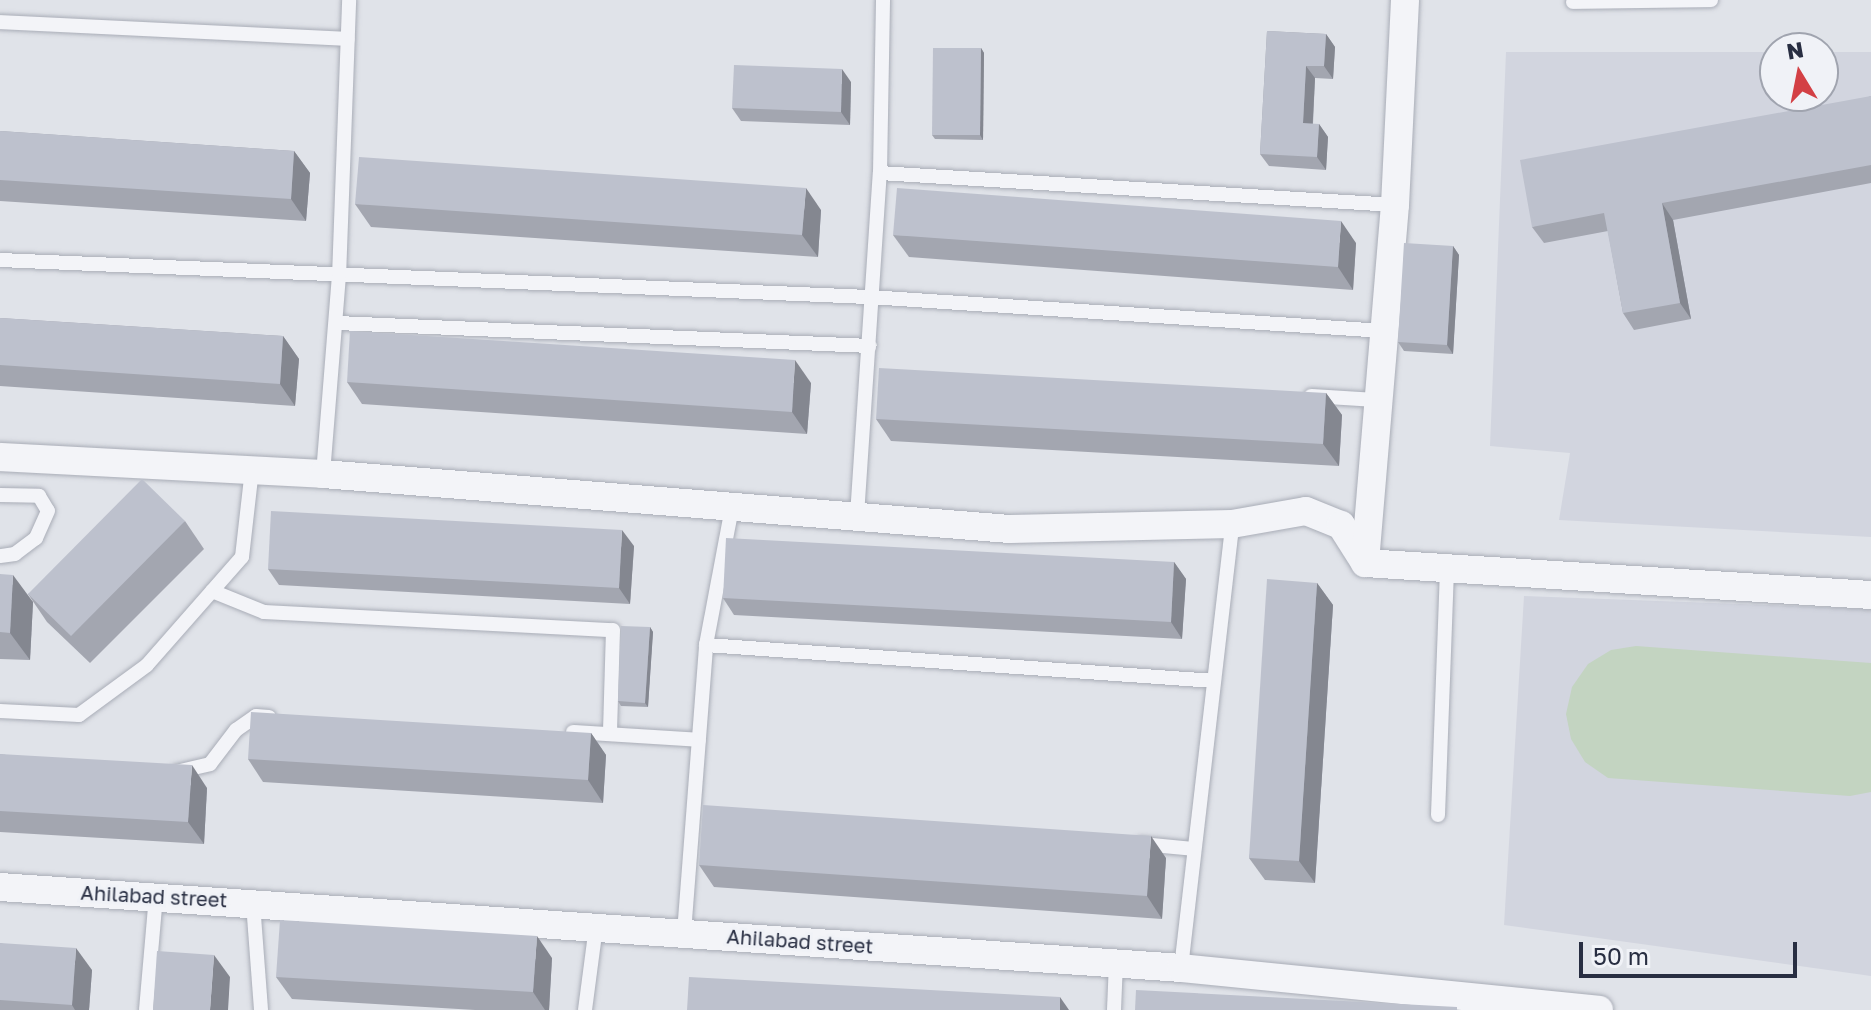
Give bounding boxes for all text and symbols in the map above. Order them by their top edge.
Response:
north arrow [1759,32,1839,112]
text: N [1785,35,1806,65]
street label: Ahilabad street [80,880,228,912]
street label: Ahilabad street [726,924,874,958]
scale bar [1583,926,1801,976]
text: 50 m [1593,941,1649,970]

